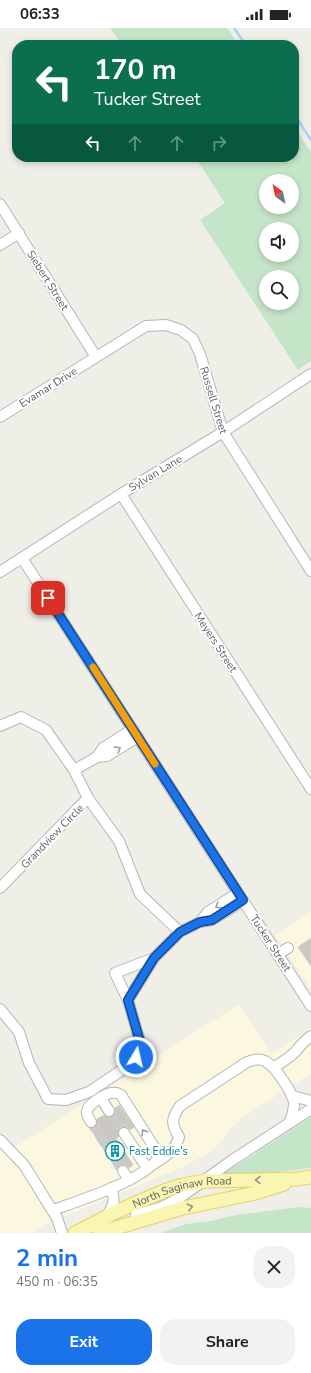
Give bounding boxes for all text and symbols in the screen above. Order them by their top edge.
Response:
text: 06:33 [20,4,60,24]
text: 170 m [94,51,177,89]
icon: left [28,56,80,108]
text: Tucker Street [94,87,201,111]
icon: left [82,132,104,154]
icon: ahead [124,132,146,154]
icon: ahead [166,132,188,154]
icon: right [208,132,230,154]
north arrow [259,174,299,214]
map controls [259,174,299,310]
button: sound [259,222,299,262]
street label: Siebert Street [23,247,72,313]
button: search [259,270,299,310]
street label: Evamar Drive [16,364,80,411]
street label: Russell Street [196,365,231,436]
street label: Sylvan Lane [126,452,185,495]
pin [31,581,65,615]
icon: arrive [37,587,59,609]
street label: Meyers Street [191,609,241,675]
one-way arrow [114,747,121,754]
street label: Grandview Circle [18,801,87,872]
one-way arrow [215,901,222,908]
street label: Tucker Street [247,912,295,975]
position arrow [115,1036,157,1078]
one-way arrow [142,1129,149,1136]
building icon: Fast Eddie's [104,1140,126,1162]
place label: Fast Eddie's [129,1144,188,1159]
street label: North Saginaw Road [130,1173,232,1212]
one-way arrow [255,1176,261,1184]
one-way arrow [187,1203,193,1211]
text: 2 min [16,1242,78,1274]
button: close [253,1246,295,1288]
text: 450 m · 06:35 [16,1273,98,1291]
button: Exit [16,1319,152,1365]
button: Share [160,1319,295,1365]

